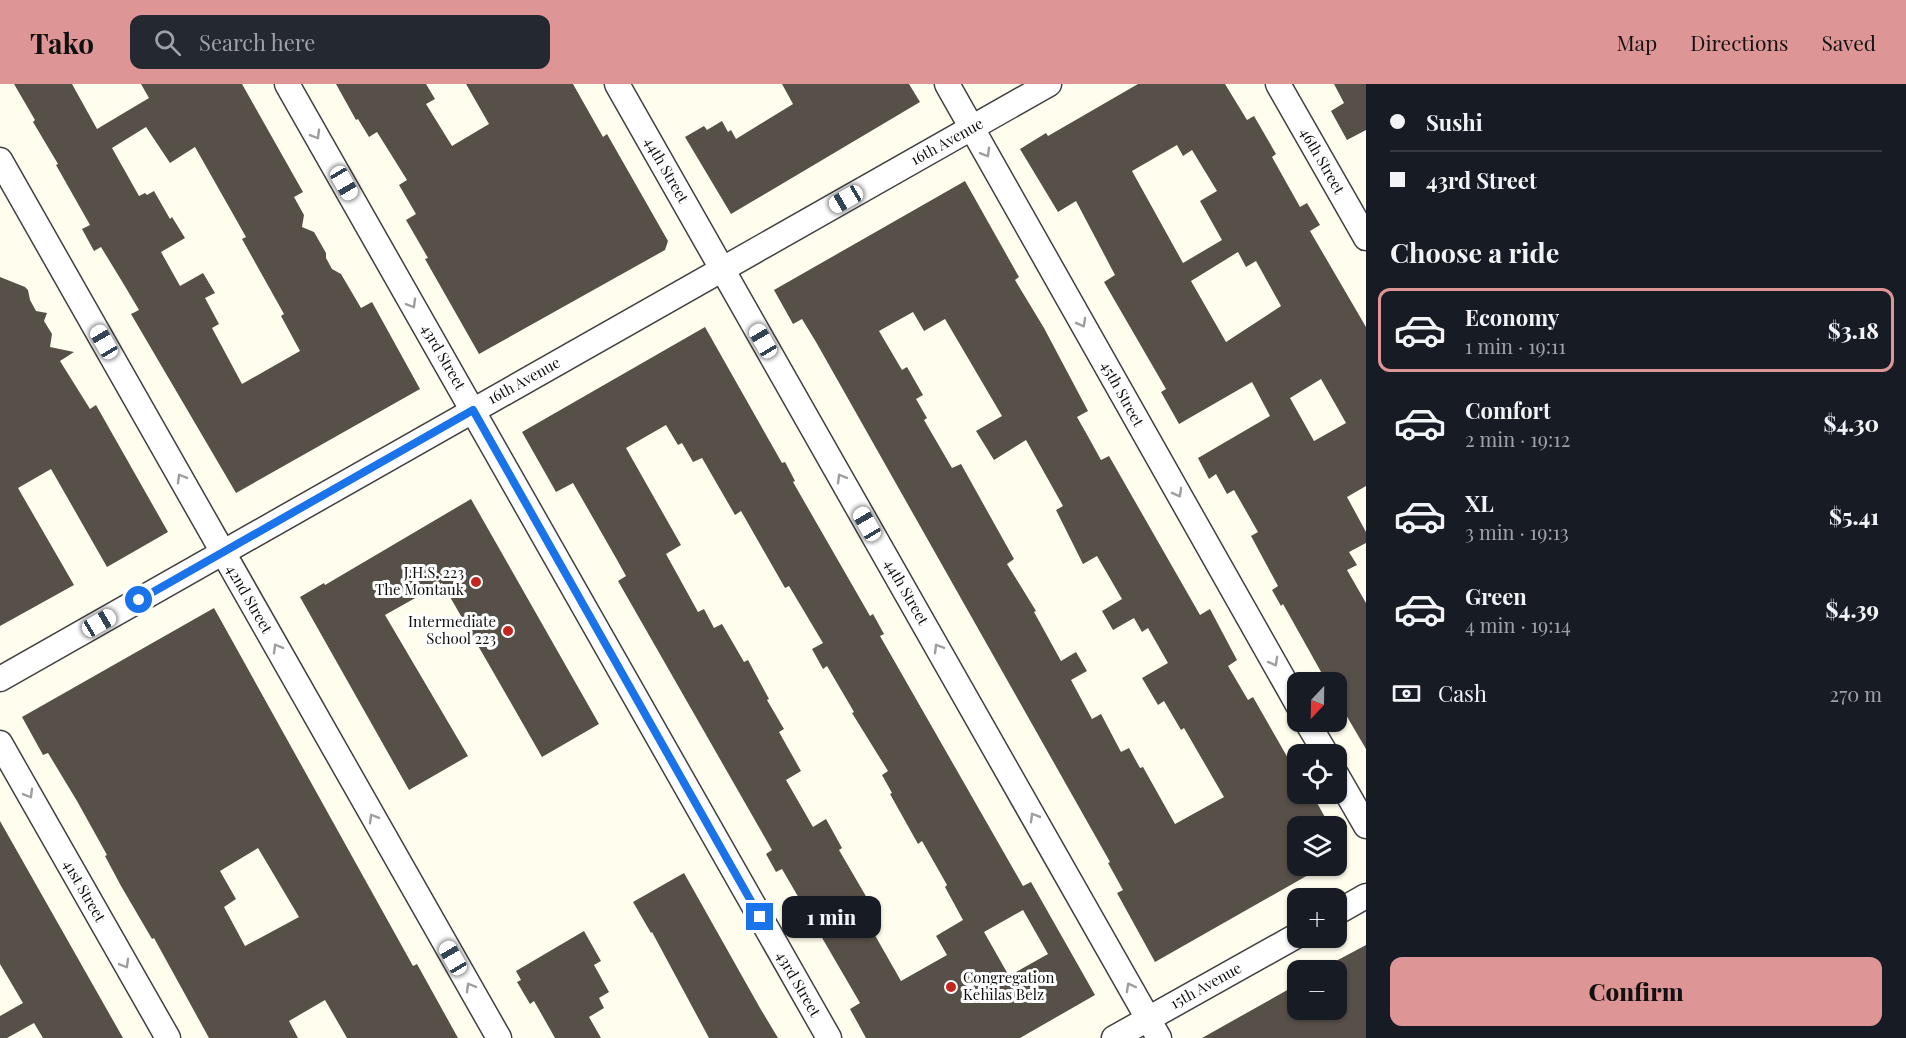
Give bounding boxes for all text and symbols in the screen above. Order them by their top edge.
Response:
search box [130,15,550,69]
text: Tako [30,24,94,61]
icon: search [151,26,184,59]
text: Search here [199,27,315,57]
text: Map [1616,28,1657,56]
text: Directions [1690,28,1788,56]
text: Saved [1821,28,1876,56]
text: Sushi [1426,107,1483,137]
street label: 16th Avenue [907,113,986,169]
street label: 46th Street [1296,124,1350,198]
one-way arrow [309,129,320,139]
street label: 44th Street [640,133,694,207]
one-way arrow [979,147,990,157]
car [327,163,361,203]
text: 43rd Street [1426,165,1537,195]
car [826,182,866,216]
text: Choose a ride [1390,234,1559,270]
one-way arrow [405,298,416,308]
text: Economy [1465,302,1559,332]
icon: car [1393,303,1447,357]
text: $3.18 [1828,315,1879,345]
one-way arrow [1075,317,1086,327]
street label: 43rd Street [417,320,471,394]
car [746,321,780,361]
car [87,322,121,362]
text: 1 min · 19:11 [1465,332,1566,359]
street label: 16th Avenue [484,352,563,408]
street label: 45th Street [1097,357,1149,430]
text: Comfort [1465,395,1551,425]
icon: car [1393,396,1447,450]
text: $4.30 [1823,408,1879,438]
text: 2 min · 19:12 [1465,425,1570,452]
one-way arrow [177,474,188,485]
one-way arrow [837,474,848,484]
one-way arrow [1171,486,1182,497]
text: XL [1465,488,1494,518]
icon: car [1393,489,1447,543]
text: $5.41 [1829,501,1879,531]
car [850,504,884,544]
text: 3 min · 19:13 [1465,518,1569,545]
street label: 44th Street [880,555,934,629]
street label: 42nd Street [222,560,278,637]
place label: J.H.S. 223 The Montauk [375,562,465,599]
marker: J.H.S. 223 The Montauk [469,575,483,589]
text: Green [1465,581,1527,611]
icon: car [1393,582,1447,636]
route start [125,586,152,613]
text: $4.39 [1826,594,1879,624]
car [79,606,119,640]
place label: Intermediate School 223 [408,611,496,648]
text: 4 min · 19:14 [1465,611,1571,638]
marker: Intermediate School 223 [501,624,515,638]
one-way arrow [273,644,284,654]
one-way arrow [933,644,945,654]
one-way arrow [1266,656,1278,667]
north arrow [1287,672,1347,732]
map controls [1287,672,1347,1020]
icon: cash [1390,677,1423,710]
text: Cash [1438,678,1487,708]
text: 270 m [1830,680,1882,707]
button: locate [1287,744,1347,804]
one-way arrow [22,788,33,798]
one-way arrow [369,813,381,824]
one-way arrow [1030,813,1041,824]
button: layers [1287,816,1347,876]
street label: 41st Street [59,856,111,926]
button: + [1287,888,1347,948]
callout: 1 min [781,896,880,938]
route end [746,903,773,930]
text: 1 min [807,903,856,930]
car [436,938,470,978]
street label: 43rd Street [772,947,826,1021]
one-way arrow [118,957,129,968]
street label: 15th Avenue [1166,957,1245,1013]
button: Confirm [1390,957,1882,1026]
button: − [1287,960,1347,1020]
place label: Congregation Kehilas Belz [963,967,1054,1004]
marker: Congregation Kehilas Belz [944,980,958,994]
one-way arrow [465,983,477,993]
one-way arrow [1126,983,1137,993]

